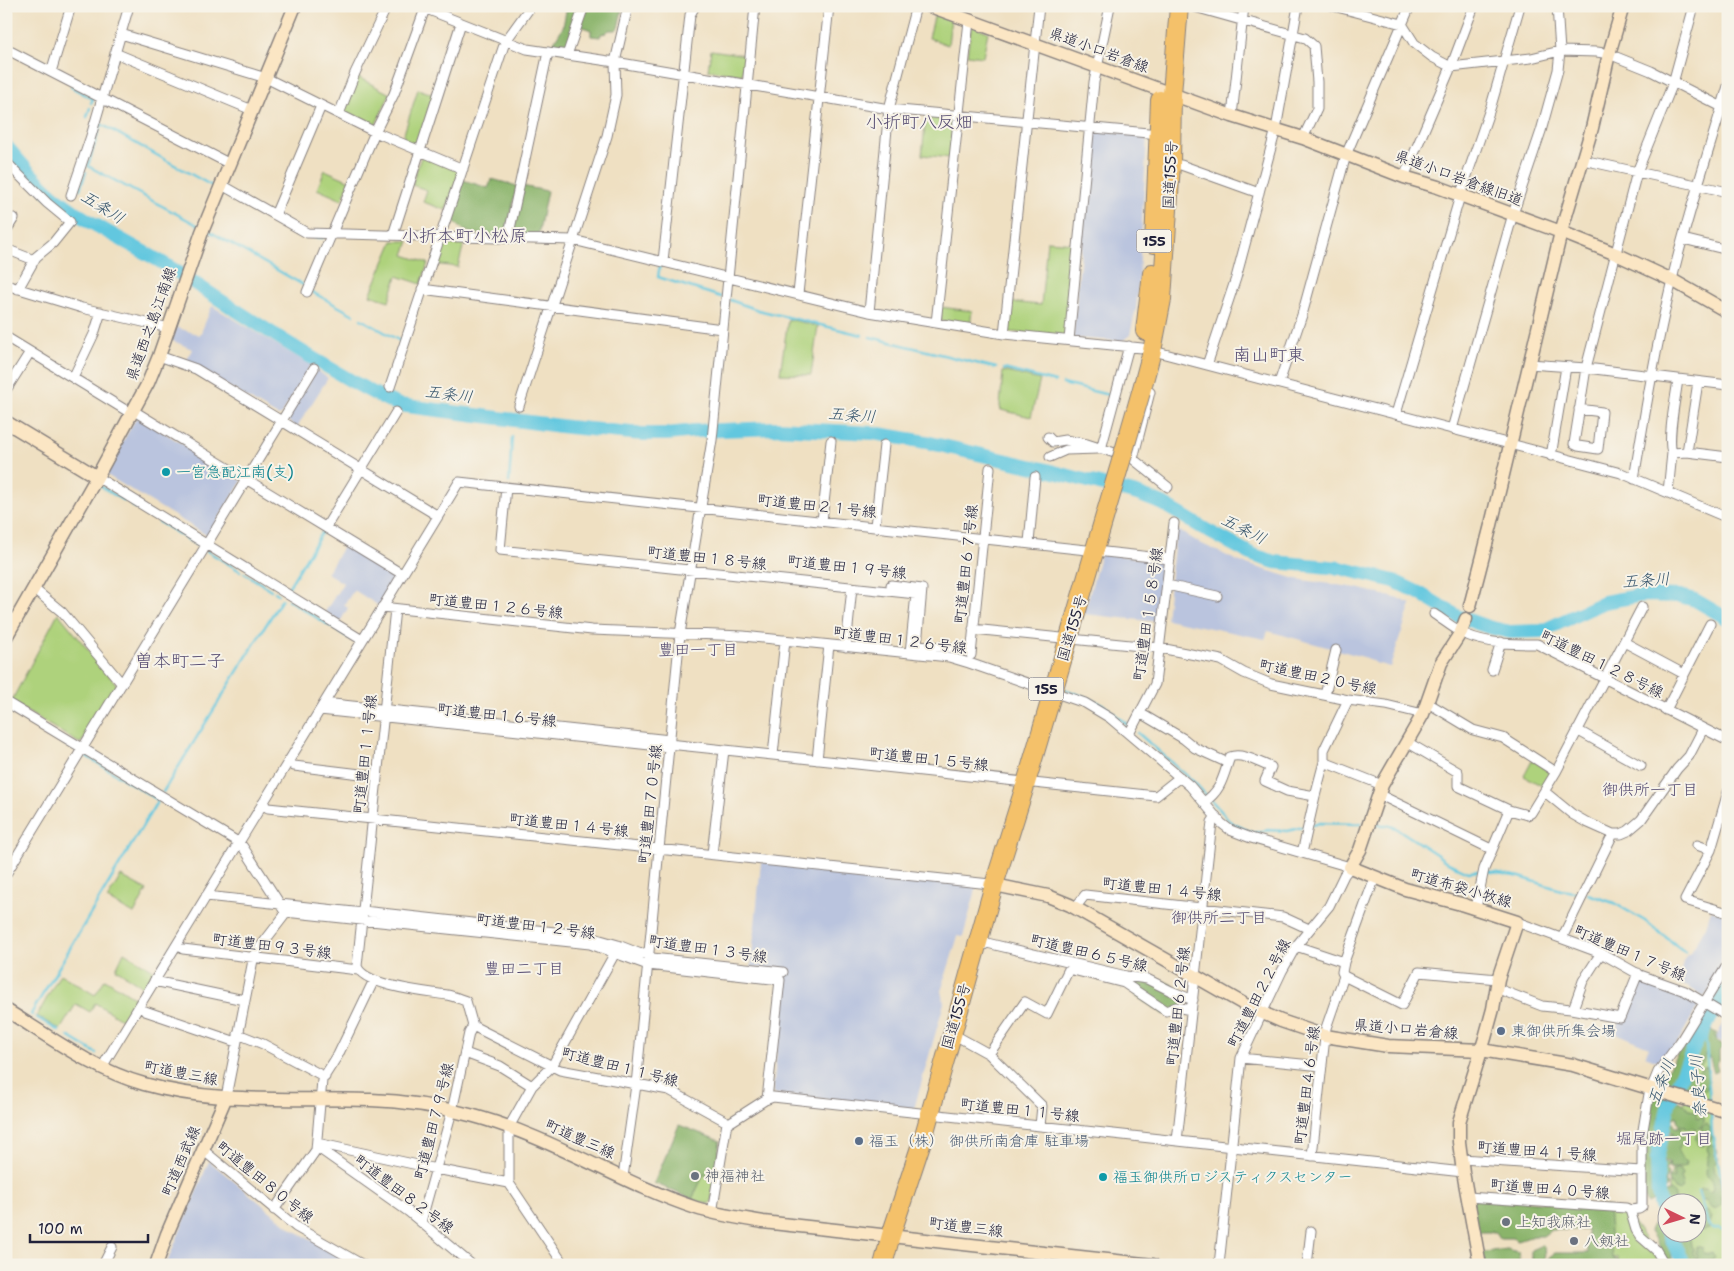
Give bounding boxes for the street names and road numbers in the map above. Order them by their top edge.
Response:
street label: 県道小口岩倉線 [1046,23,1152,77]
street label: 国道155号 [1158,140,1182,210]
street label: 県道小口岩倉線旧道 [1392,146,1526,210]
road number: 155 [1136,230,1172,252]
street label: 県道西之島江南線 [121,264,181,384]
street label: 町道豊田２１号線 [756,490,878,522]
street label: 町道豊田６７号線 [950,503,982,625]
street label: 町道豊田１８号線 [646,542,768,574]
street label: 町道豊田１５８号線 [1129,546,1167,682]
street label: 町道豊田１９号線 [786,551,908,583]
street label: 町道豊田１２６号線 [428,589,564,623]
street label: 国道155号 [1052,592,1092,664]
street label: 町道豊田１２６号線 [832,622,968,658]
street label: 町道豊田１２８号線 [1537,625,1667,703]
street label: 町道豊田２０号線 [1257,655,1379,699]
road number: 155 [1028,678,1064,701]
street label: 町道豊田１１号線 [349,693,381,815]
street label: 町道豊田１６号線 [436,699,558,731]
street label: 町道豊田７０号線 [634,743,666,865]
street label: 町道豊田１５号線 [868,743,990,775]
street label: 町道豊田１４号線 [508,809,630,841]
street label: 町道布袋小牧線 [1408,864,1514,912]
street label: 町道豊田１４号線 [1101,873,1223,905]
street label: 町道豊田１２号線 [475,909,597,943]
street label: 町道豊田１７号線 [1571,920,1689,986]
street label: 町道豊田９３号線 [211,929,333,963]
street label: 町道豊田６５号線 [1028,930,1150,976]
street label: 町道豊田１３号線 [647,931,769,967]
street label: 町道豊田２２号線 [1223,935,1295,1051]
street label: 町道豊田６２号線 [1162,945,1194,1067]
street label: 国道155号 [937,980,975,1052]
street label: 県道小口岩倉線 [1353,1014,1459,1044]
street label: 町道豊田４６号線 [1290,1024,1324,1146]
street label: 町道豊田１１号線 [559,1043,681,1091]
street label: 町道豊三線 [142,1056,220,1090]
street label: 町道豊田７９号線 [410,1060,458,1182]
street label: 町道豊田１１号線 [959,1094,1081,1126]
street label: 町道豊三線 [542,1115,618,1163]
street label: 町道西武線 [157,1123,205,1199]
street label: 町道豊田８０号線 [212,1136,318,1228]
street label: 町道豊田４１号線 [1476,1137,1598,1165]
street label: 町道豊田８２号線 [350,1150,458,1238]
street label: 町道豊田４０号線 [1489,1175,1611,1203]
street label: 町道豊三線 [928,1213,1004,1241]

